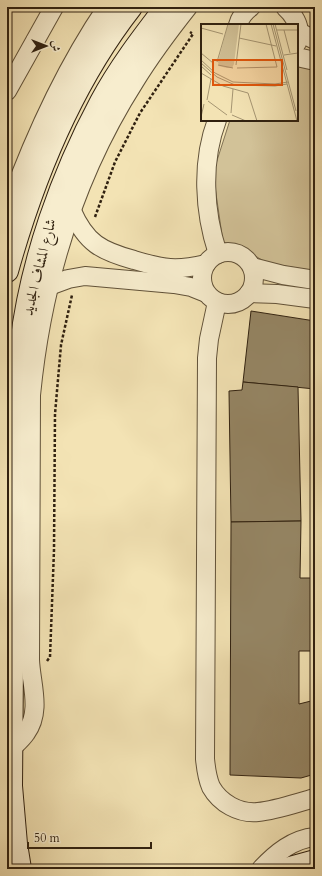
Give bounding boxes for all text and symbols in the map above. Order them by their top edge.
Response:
inset map [201,24,298,121]
north arrow [26,26,66,66]
text: ش [48,41,63,52]
street label: شارع المشاف الجديد [17,217,64,318]
scale bar [28,824,151,850]
text: 50 m [34,830,61,846]

